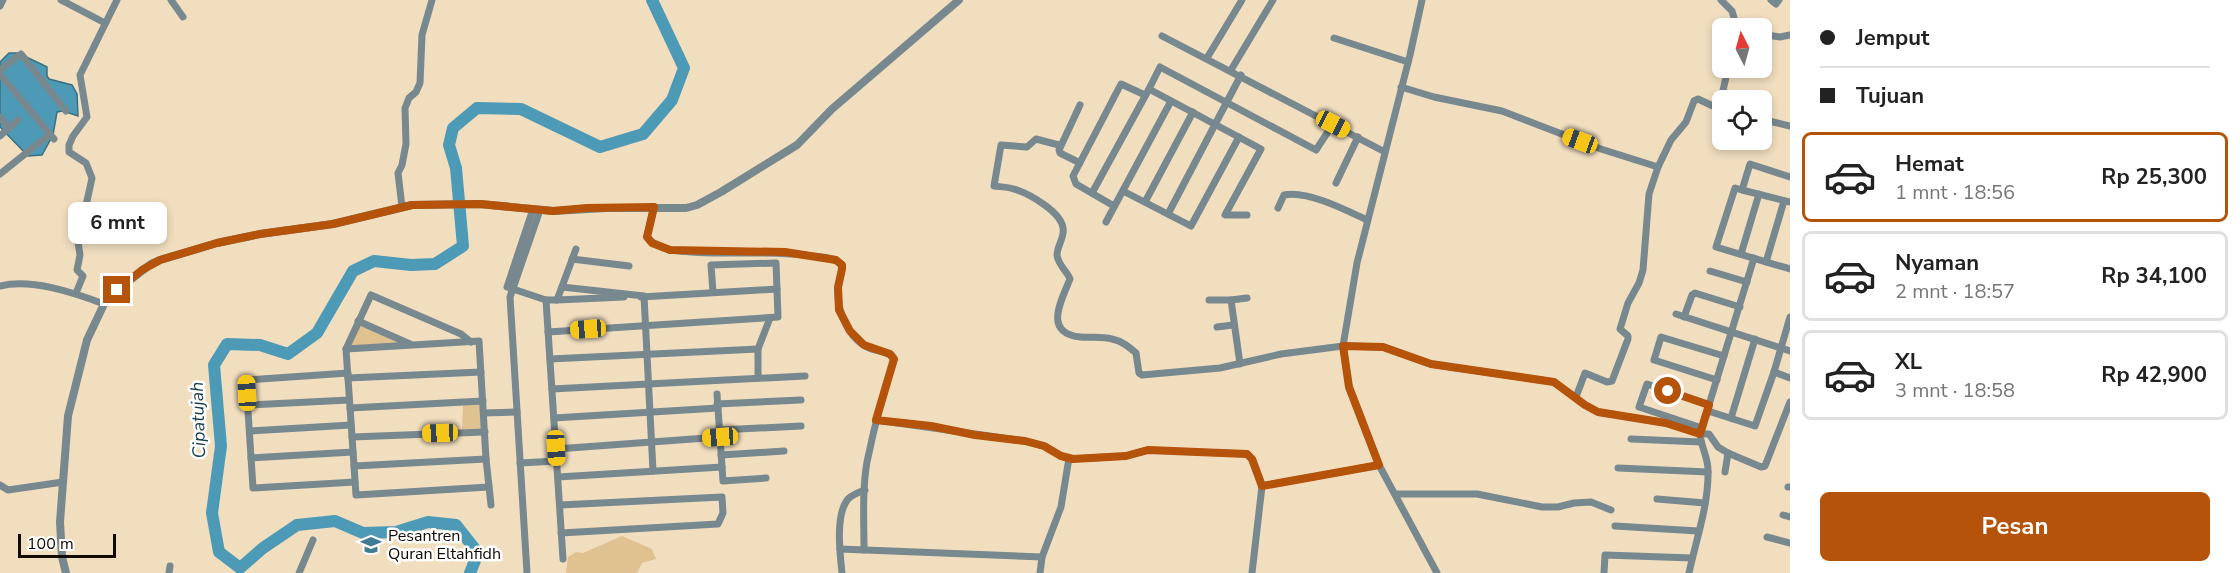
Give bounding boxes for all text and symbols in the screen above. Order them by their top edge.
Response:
north arrow [1712,18,1772,78]
map controls [1712,18,1772,150]
text: Jemput [1856,23,1929,53]
text: Tujuan [1856,81,1924,111]
button: locate [1712,90,1772,150]
car [1313,108,1353,140]
car [1560,126,1600,156]
text: Hemat [1895,149,1964,179]
icon: car [1823,150,1877,204]
text: Rp 25,300 [2101,162,2207,192]
text: 1 mnt · 18:56 [1895,179,2015,206]
callout: 6 mnt [68,203,166,245]
text: 6 mnt [90,209,145,236]
text: Nyaman [1895,248,1979,278]
icon: car [1823,249,1877,303]
text: Rp 34,100 [2101,261,2207,291]
route end [103,276,130,303]
text: 2 mnt · 18:57 [1895,278,2015,305]
car [569,319,607,339]
text: XL [1895,347,1922,377]
icon: car [1823,348,1877,402]
text: Rp 42,900 [2101,360,2207,390]
car [237,375,257,411]
route start [1654,377,1681,404]
text: 3 mnt · 18:58 [1895,377,2015,404]
water label: Cipatujah [185,381,211,459]
car [422,423,458,443]
car [701,427,739,447]
car [546,430,566,466]
button: Pesan [1820,492,2210,561]
place label: Pesantren Quran Eltahfidh [388,525,501,565]
scale bar [18,531,116,558]
text: 100 m [27,533,74,555]
school or university icon: Pesantren Quran Eltahfidh [359,533,383,557]

